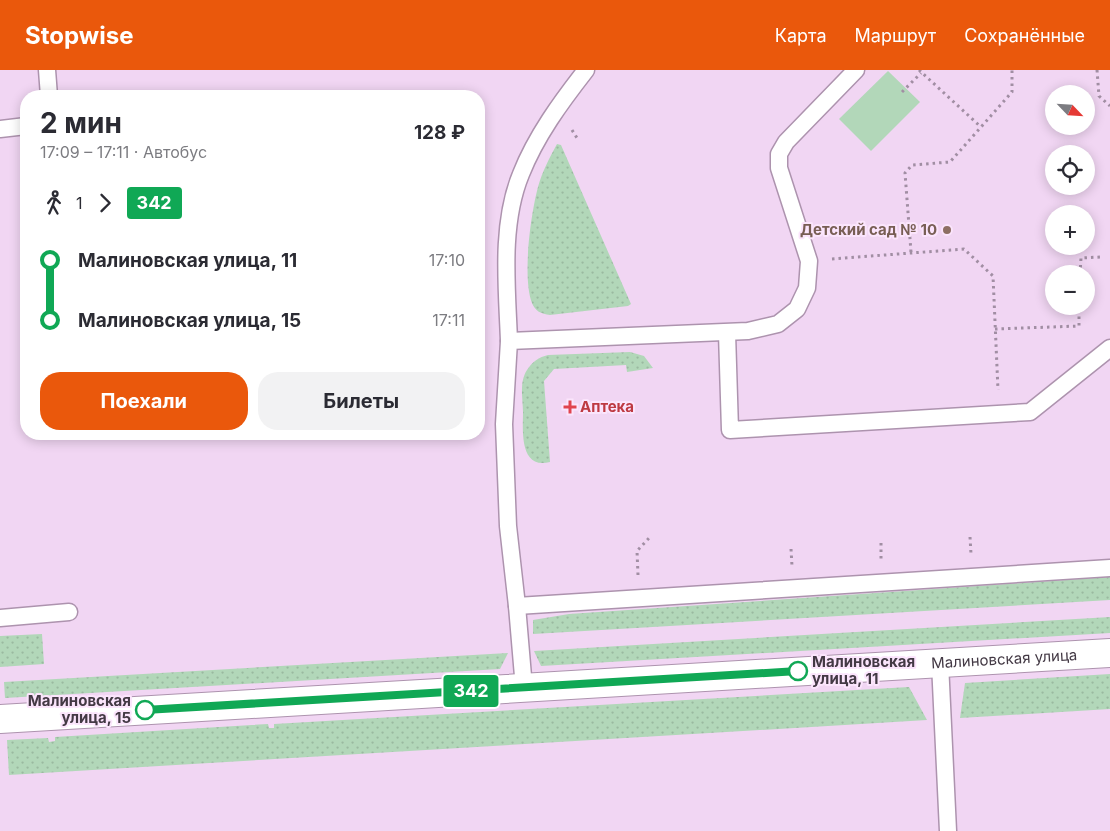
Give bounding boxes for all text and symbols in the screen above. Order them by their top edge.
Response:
text: Stopwise [25,21,133,50]
text: Карта [775,25,827,46]
text: Маршрут [855,25,936,46]
text: Сохранённые [964,25,1085,46]
north arrow [1045,85,1095,135]
map controls [1045,85,1095,315]
text: 2 мин [40,106,122,140]
text: 128 ₽ [414,121,465,144]
text: 17:09 – 17:11 · Автобус [40,142,207,162]
button: locate [1045,145,1095,195]
icon: walk [40,189,68,217]
icon: forward [91,189,119,217]
text: 342 [137,192,172,213]
text: 1 [76,193,83,213]
button: + [1045,205,1095,255]
place label: Детский сад № 10 [800,220,937,239]
marker: Детский сад № 10 [941,224,953,236]
text: Малиновская улица, 11 [78,249,297,272]
text: 17:10 [429,250,465,270]
button: − [1045,265,1095,315]
text: Малиновская улица, 15 [78,309,301,332]
text: 17:11 [432,310,465,330]
button: Поехали [40,372,248,430]
button: Билеты [258,372,465,430]
place label: Аптека [580,397,634,416]
marker: Аптека [564,401,576,413]
street label: Малиновская улица [931,645,1078,673]
place label: Малиновская улица, 11 [812,652,915,688]
marker: Малиновская улица, 11 [788,661,808,681]
line badge: 342 [442,675,500,707]
text: 342 [453,680,489,701]
place label: Малиновская улица, 15 [28,691,131,727]
marker: Малиновская улица, 15 [135,700,155,720]

